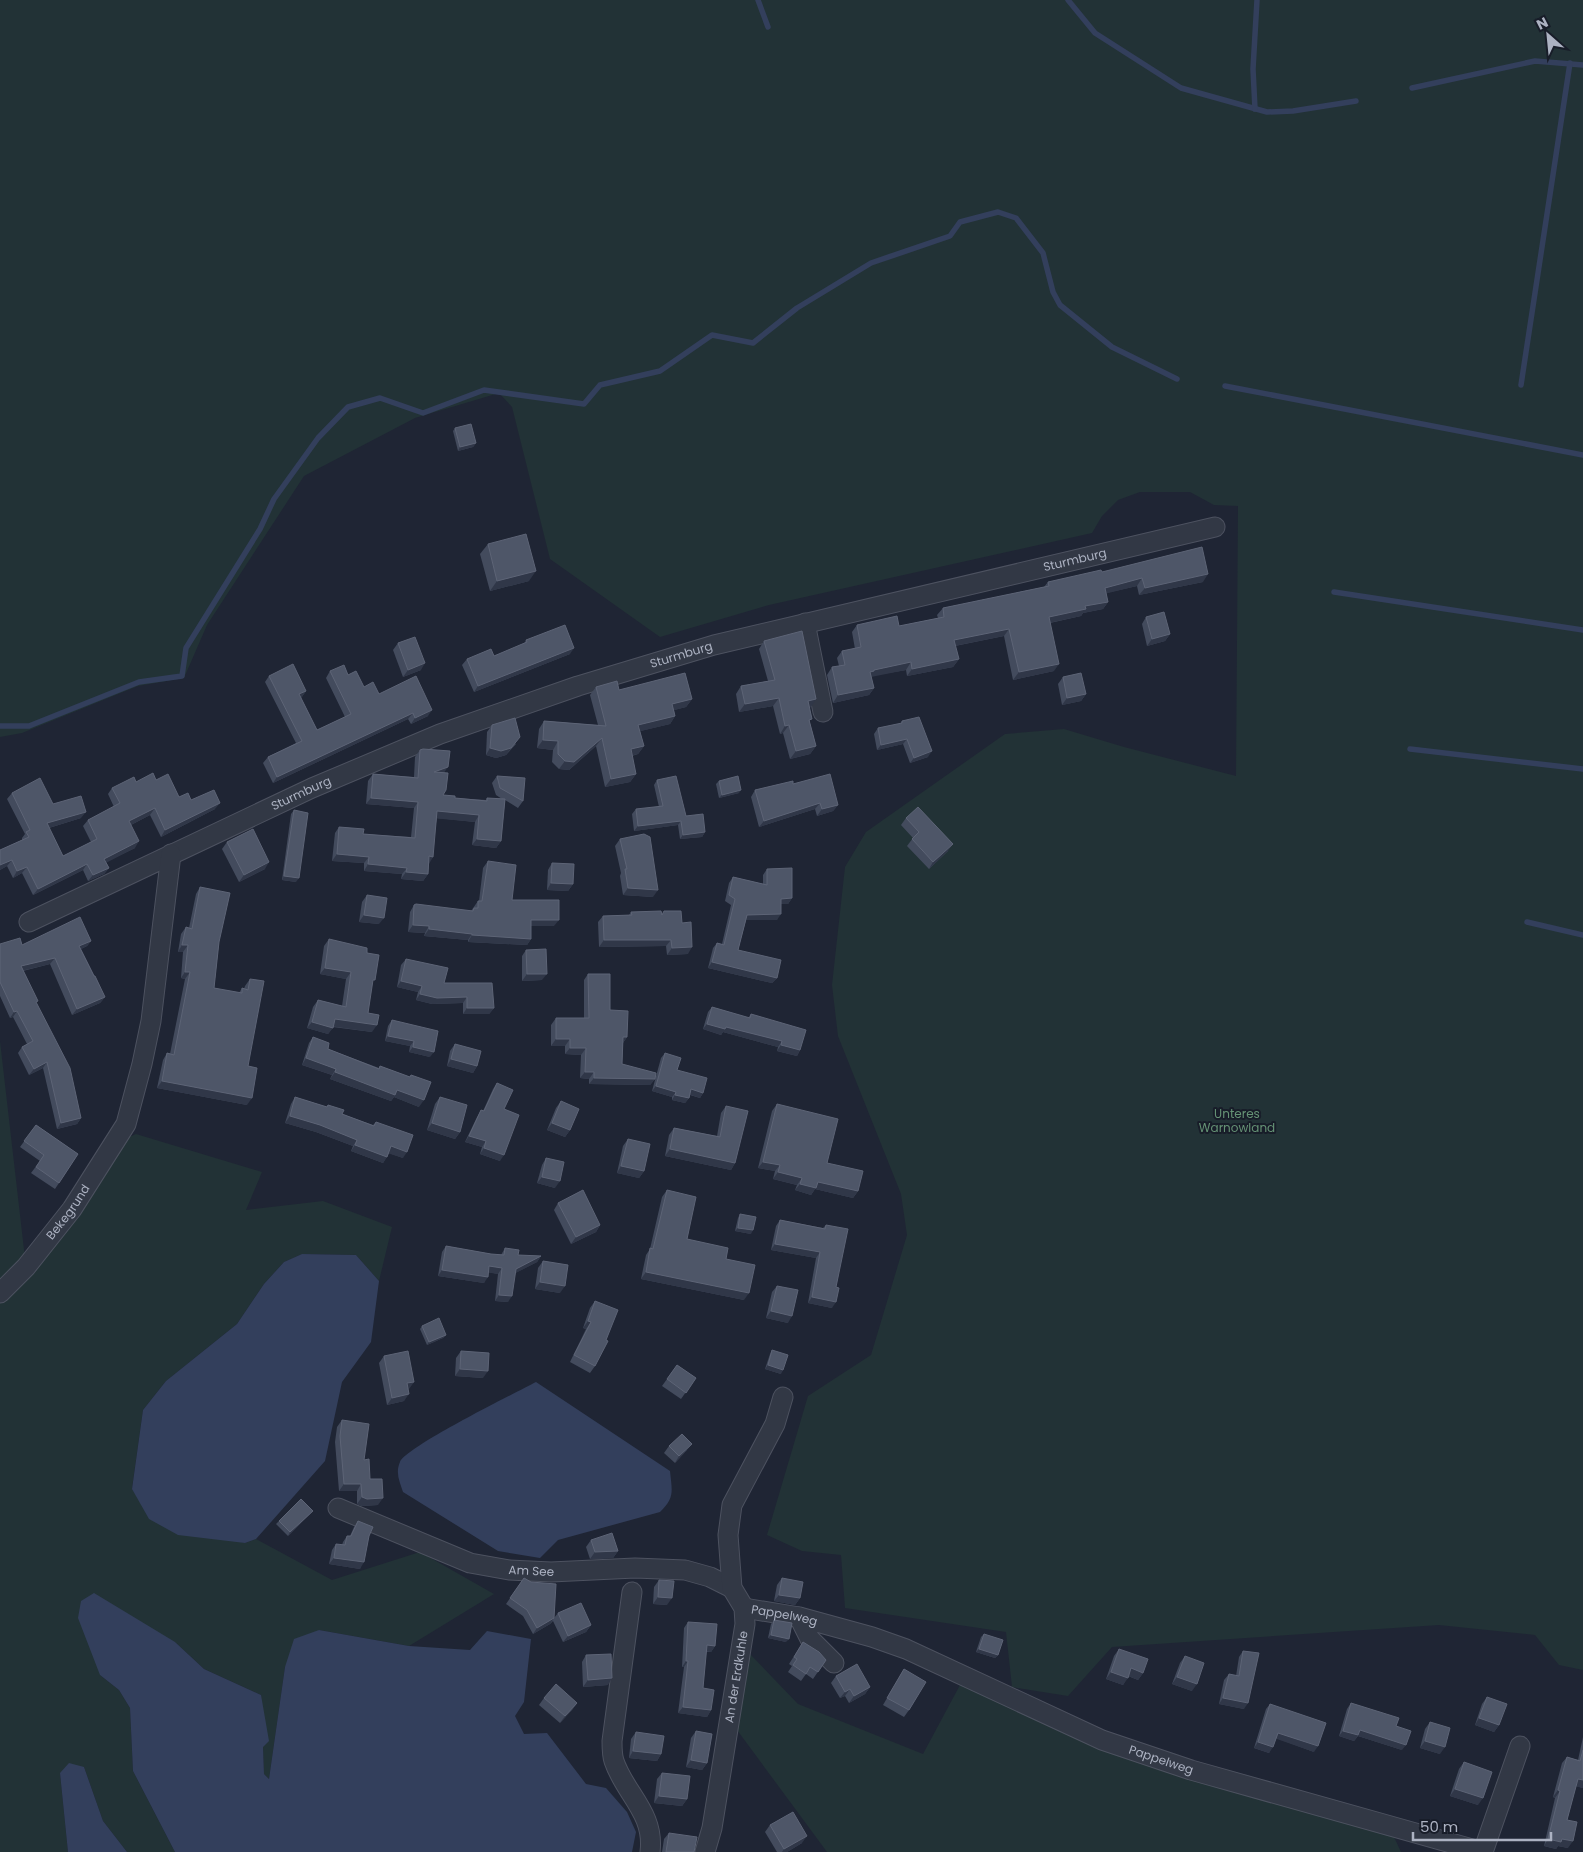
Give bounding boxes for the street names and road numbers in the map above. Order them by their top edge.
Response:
street label: Sturmburg [1042,544,1108,575]
street label: Sturmburg [648,637,714,672]
street label: Sturmburg [268,772,334,814]
street label: Bekegrund [42,1181,93,1243]
street label: Am See [508,1561,555,1580]
street label: Pappelweg [750,1600,820,1630]
street label: An der Erdkuhle [720,1630,752,1724]
street label: Pappelweg [1127,1741,1196,1778]

